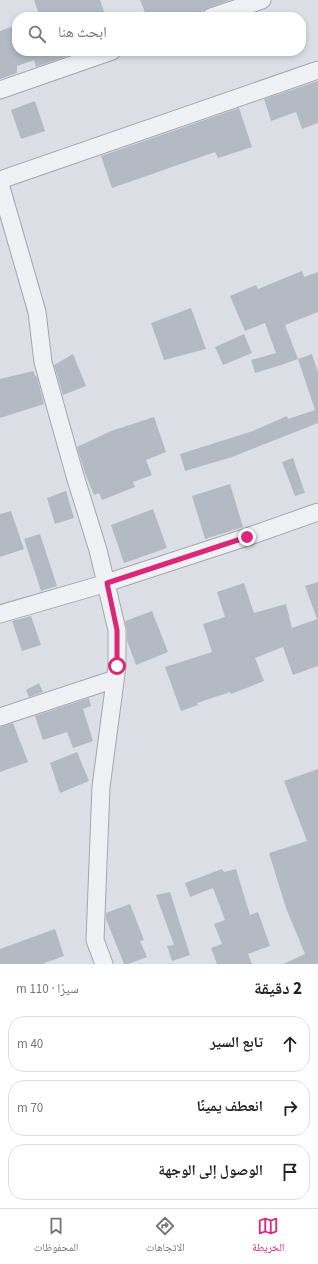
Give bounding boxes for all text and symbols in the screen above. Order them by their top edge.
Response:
search box [12,12,306,56]
text: ابحث هنا [58,22,107,43]
icon: search [26,23,48,45]
route end [238,528,256,546]
route start [108,657,126,675]
text: 2 دقيقة [254,977,302,1001]
text: سيرًا · 110 m [16,980,79,998]
text: تابع السير [210,1032,263,1053]
icon: ahead [279,1033,301,1055]
text: 40 m [17,1035,43,1053]
text: انعطف يمينًا [196,1096,263,1117]
icon: right [279,1097,301,1119]
text: 70 m [17,1099,43,1117]
text: الوصول إلى الوجهة [158,1160,263,1181]
icon: arrive [279,1161,301,1183]
tab: المحفوظات [34,1215,78,1258]
tab: الاتجاهات [146,1215,185,1258]
tab: الخريطة [252,1215,284,1258]

